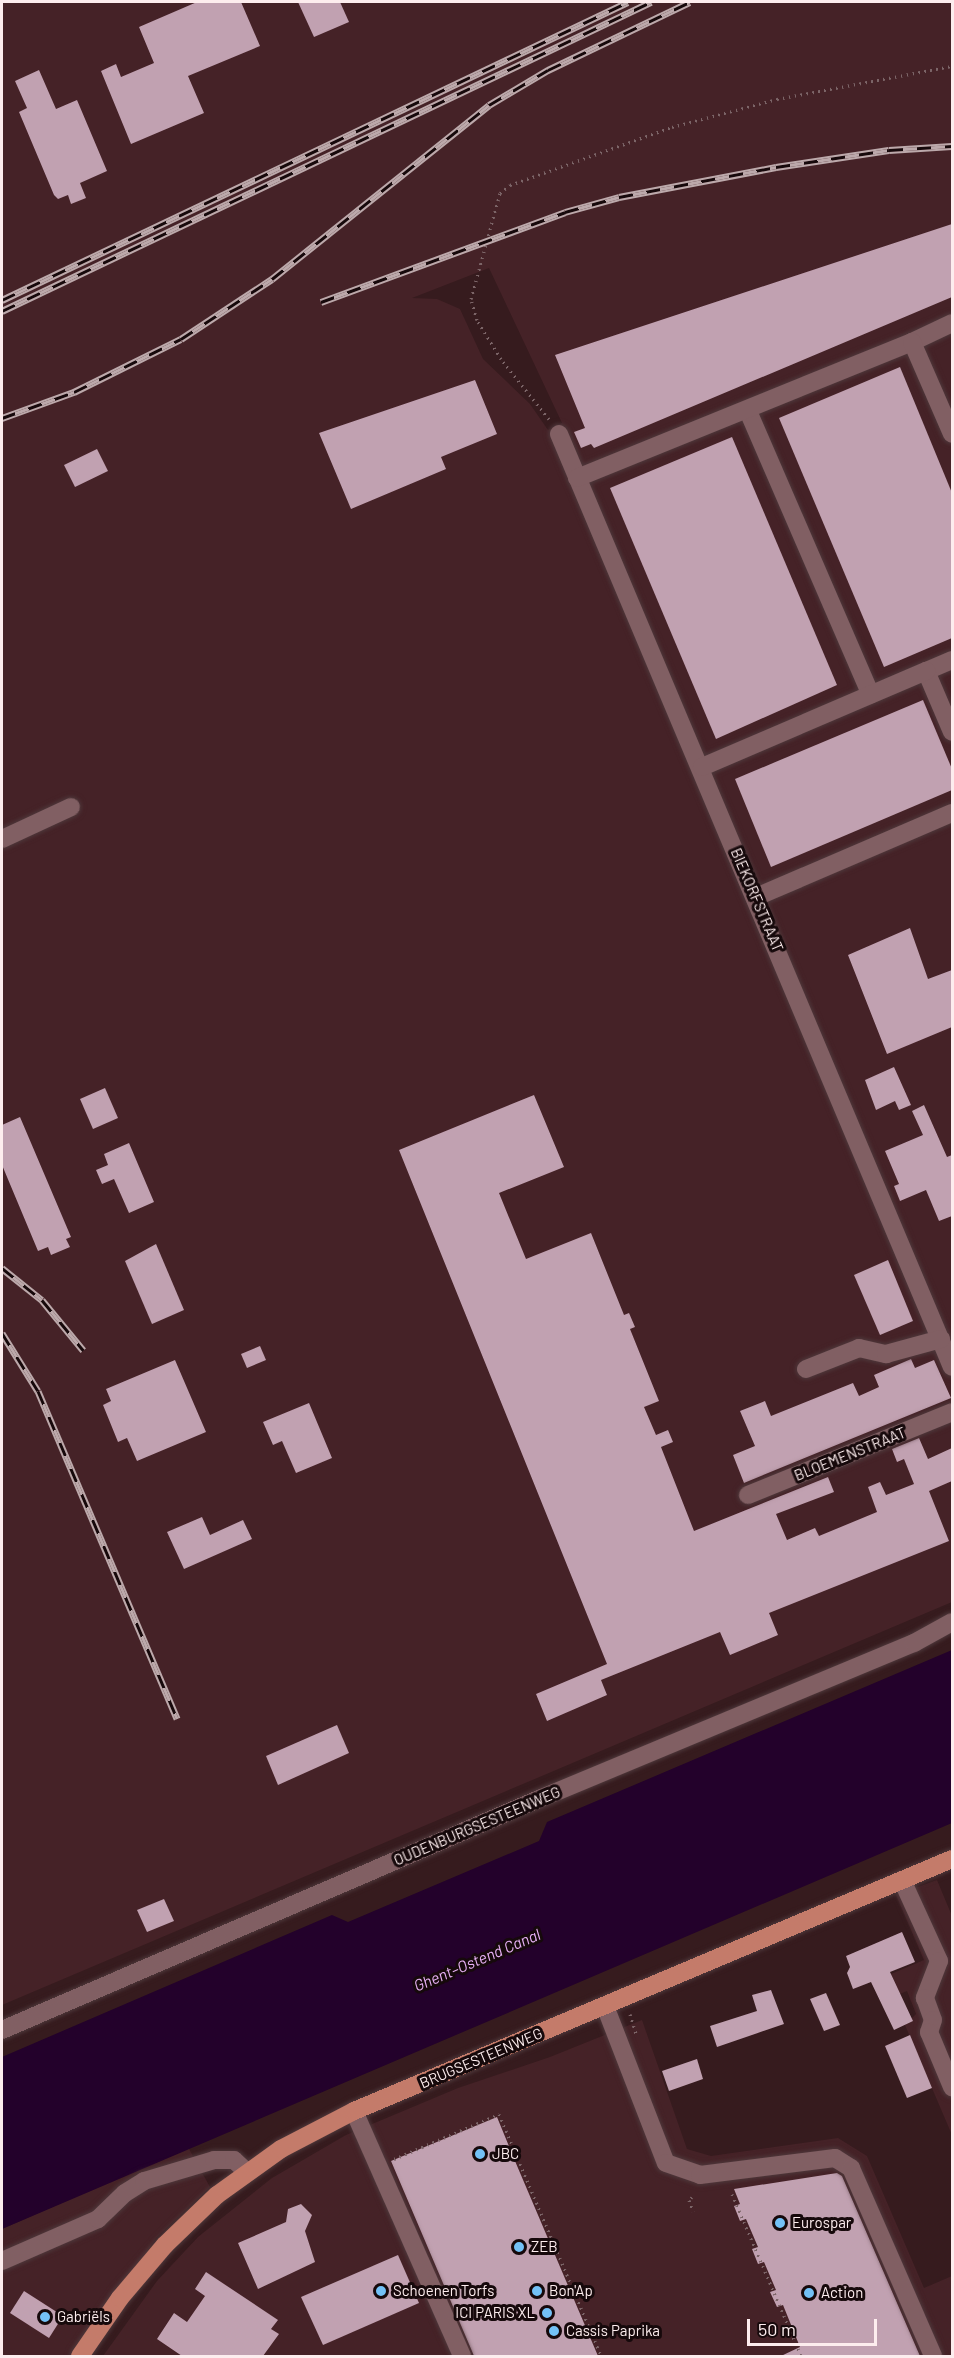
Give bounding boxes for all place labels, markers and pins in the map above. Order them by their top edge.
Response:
place label: JBC [492,2145,519,2163]
marker: JBC [473,2147,487,2161]
place label: Eurospar [792,2214,851,2232]
marker: Eurospar [773,2216,787,2230]
place label: ZEB [531,2238,558,2256]
marker: ZEB [512,2240,526,2254]
place label: Schoenen Torfs [393,2282,494,2300]
place label: Bon'Ap [549,2282,593,2300]
marker: Schoenen Torfs [374,2284,388,2298]
marker: Bon'Ap [530,2284,544,2298]
place label: Action [821,2284,863,2302]
marker: Action [802,2286,816,2300]
place label: ICI PARIS XL [455,2304,535,2322]
marker: ICI PARIS XL [540,2306,554,2320]
place label: Gabriëls [57,2308,110,2326]
marker: Gabriëls [38,2310,52,2324]
place label: Cassis Paprika [566,2322,660,2340]
marker: Cassis Paprika [547,2324,561,2338]

